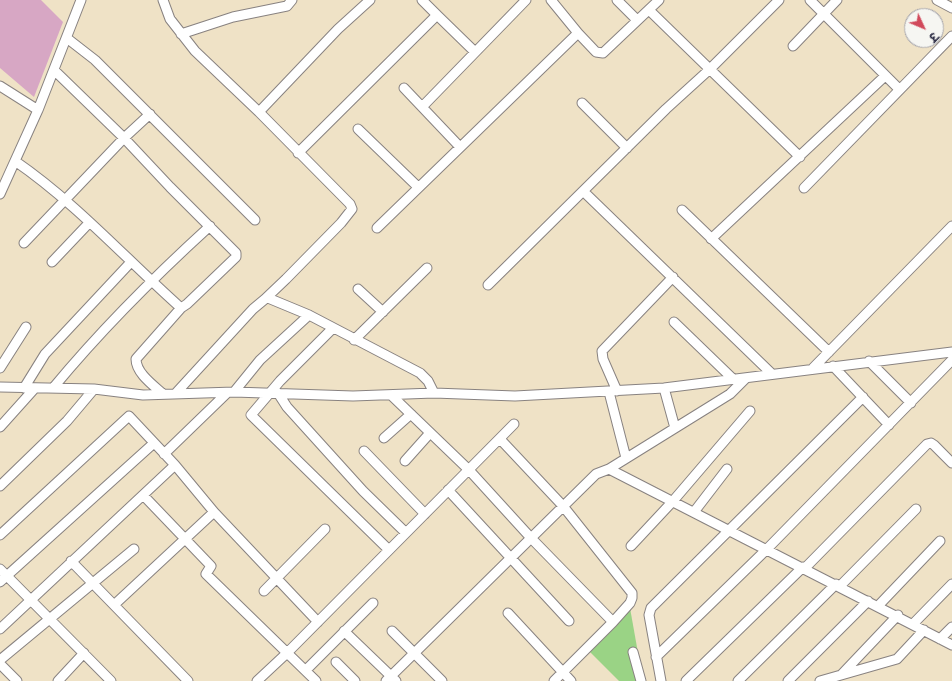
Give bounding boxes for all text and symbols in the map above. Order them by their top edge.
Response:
north arrow [904,8,944,48]
text: उ [925,29,939,42]

